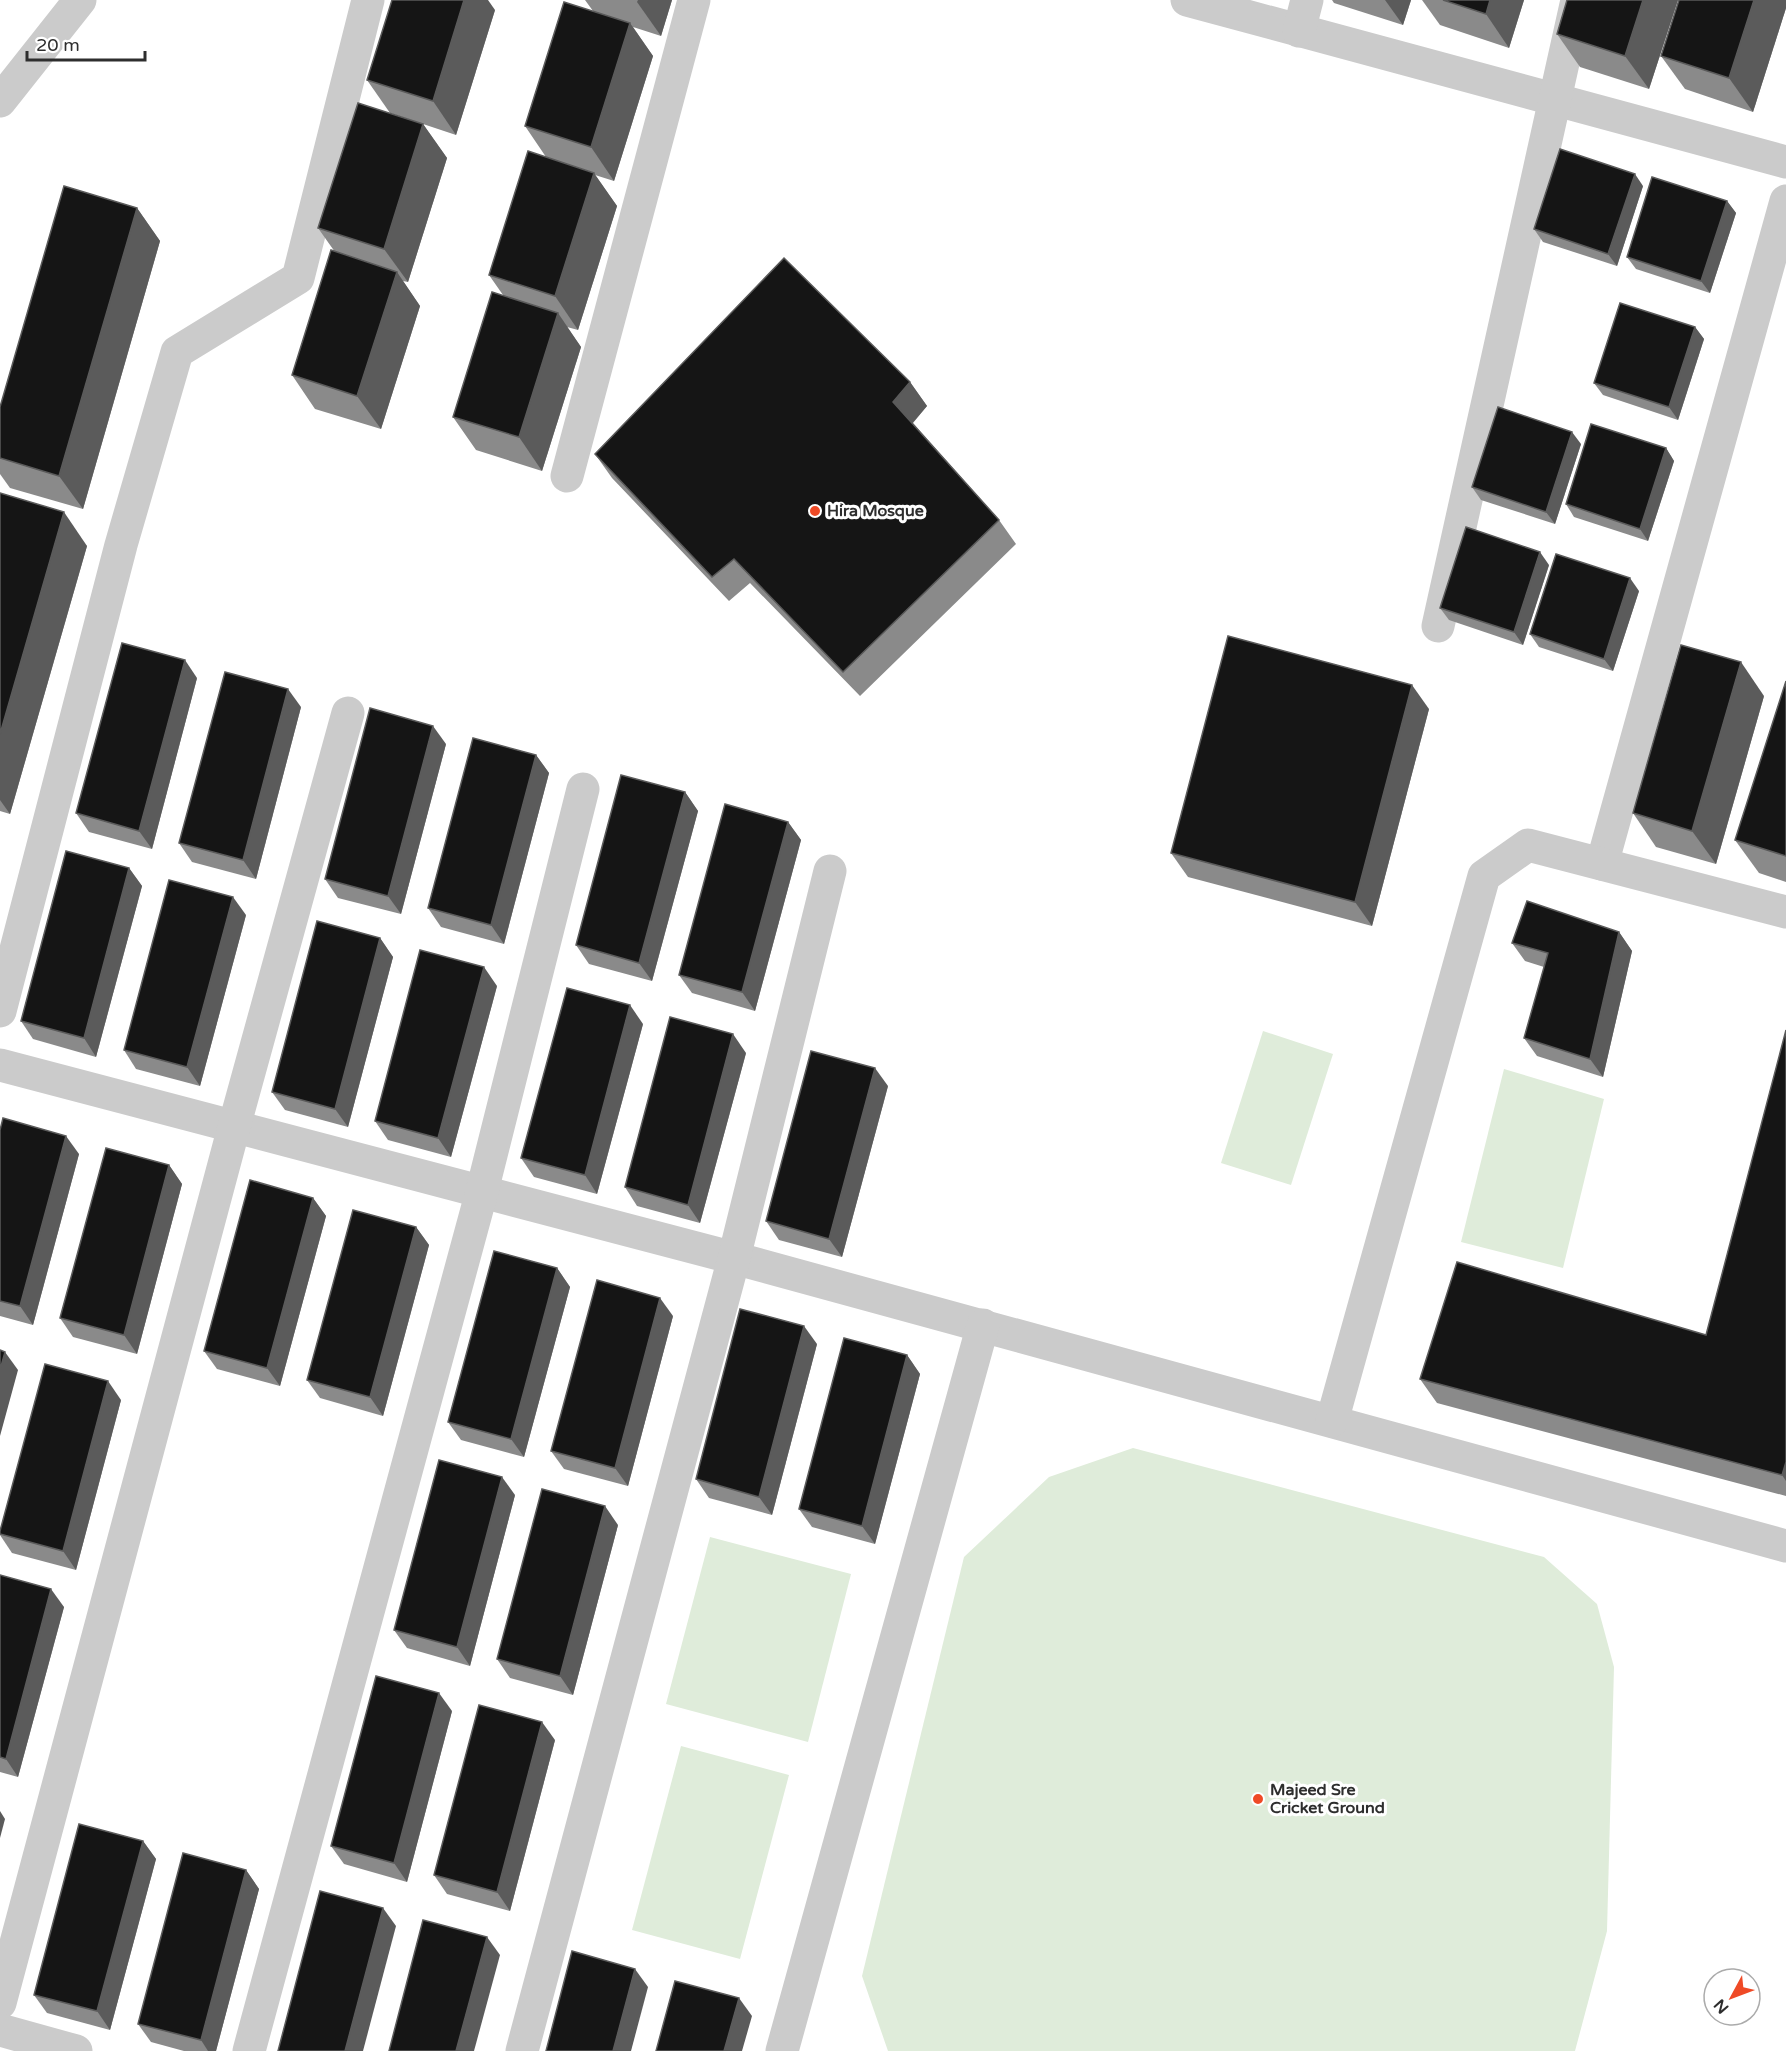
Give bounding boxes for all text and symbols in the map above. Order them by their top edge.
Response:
scale bar [27,24,146,62]
text: 20 m [36,34,80,56]
place label: Hira Mosque [827,501,924,521]
marker: Hira Mosque [808,504,822,518]
place label: Majeed Sre Cricket Ground [1270,1780,1385,1818]
marker: Majeed Sre Cricket Ground [1251,1792,1265,1806]
north arrow [1702,1967,1762,2027]
text: N [1710,1995,1733,2018]

